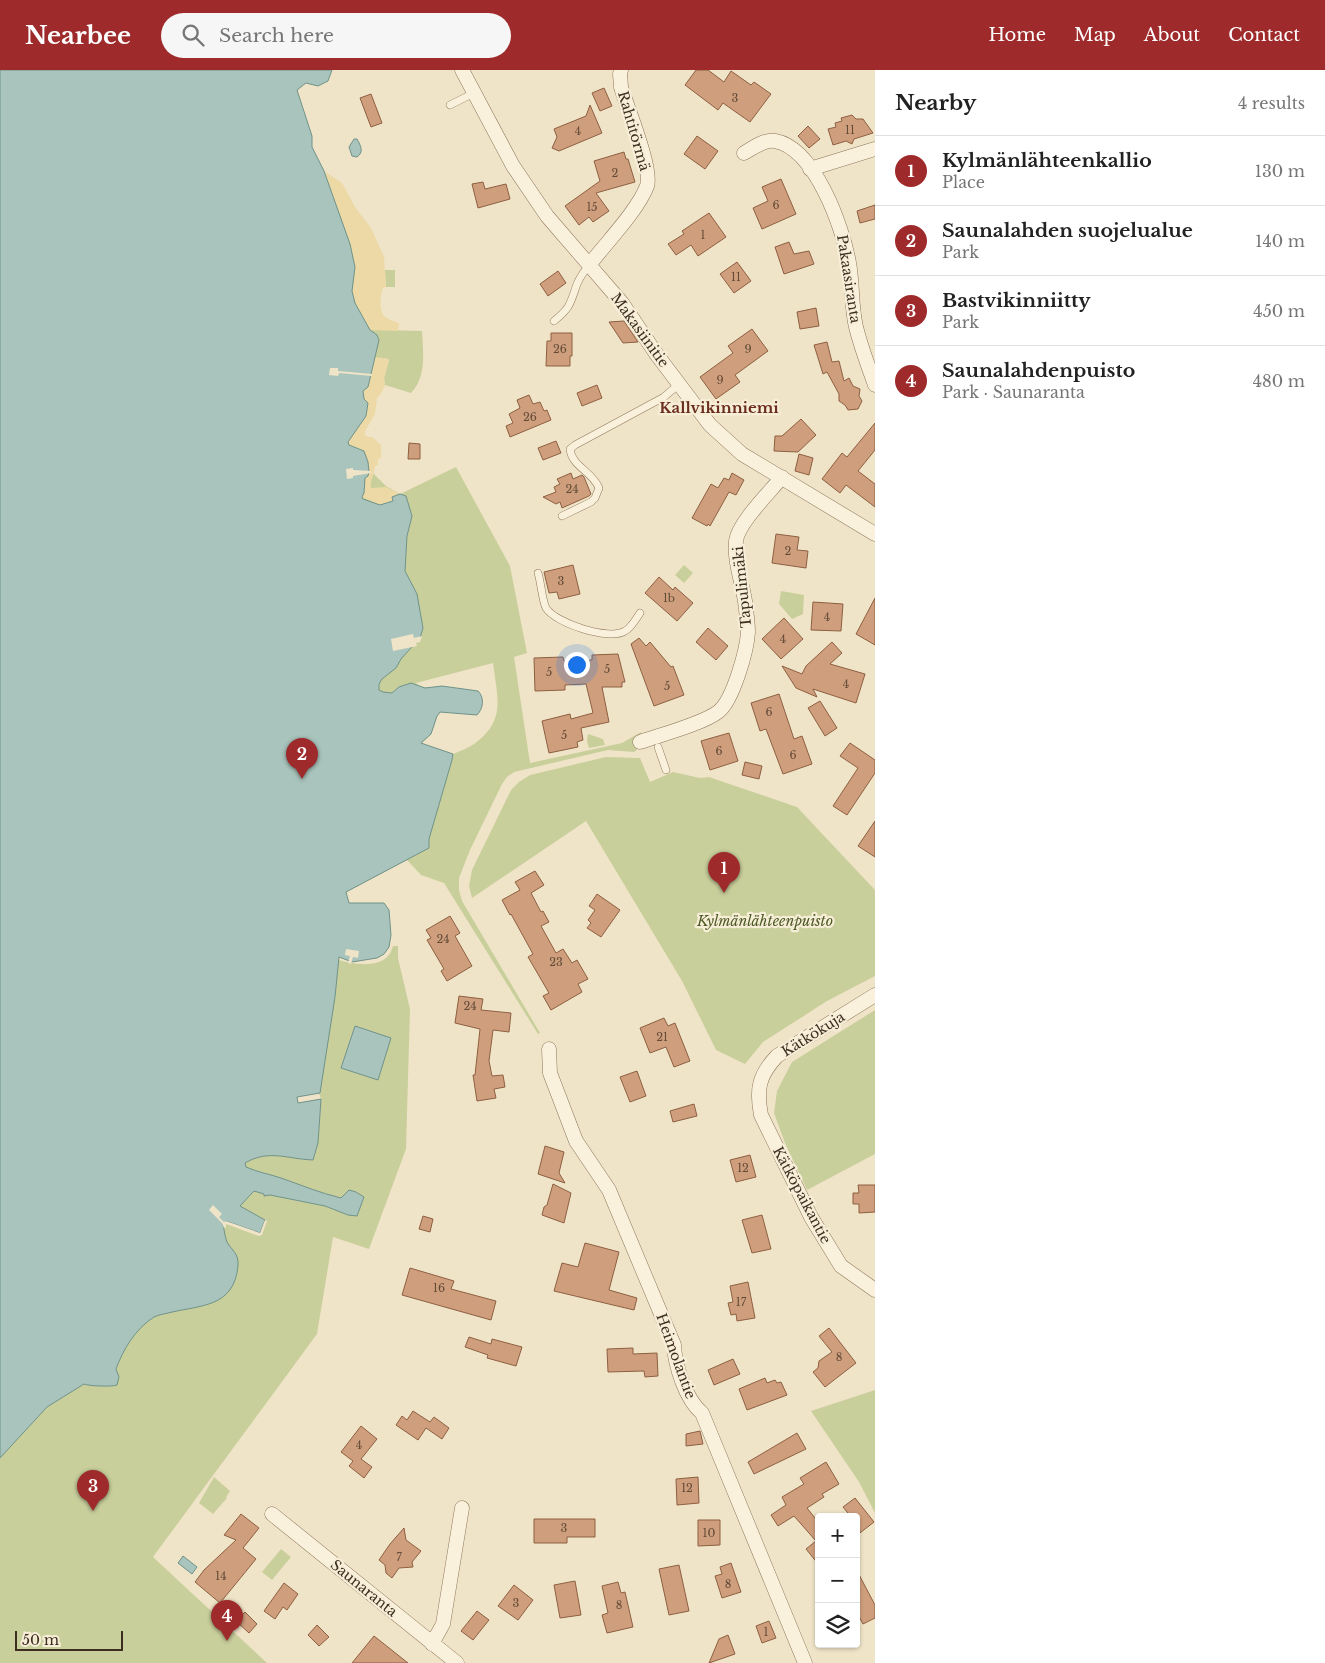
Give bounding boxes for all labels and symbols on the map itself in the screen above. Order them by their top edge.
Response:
street label: Rahtitörmä [614,89,654,173]
house number: 3 [732,91,739,105]
house number: 11 [845,123,855,137]
house number: 4 [575,124,581,138]
house number: 2 [612,166,619,180]
house number: 6 [772,198,780,212]
house number: 15 [586,200,598,214]
house number: 1 [701,228,706,242]
street label: Pakaasiranta [833,233,865,325]
house number: 11 [731,270,741,284]
street label: Makasiinitie [607,289,673,371]
house number: 26 [553,342,567,356]
house number: 9 [744,342,752,356]
house number: 9 [716,373,724,387]
district label: Kallvikinniemi [659,398,779,417]
house number: 26 [523,410,537,424]
house number: 24 [565,482,579,496]
house number: 2 [785,544,792,558]
street label: Tapulimäki [729,545,755,629]
house number: 3 [558,574,565,588]
house number: 1b [663,591,675,605]
house number: 4 [824,610,830,624]
house number: 4 [780,632,786,646]
your location [564,652,590,678]
house number: 5 [604,662,610,676]
house number: 5 [546,665,552,679]
house number: 4 [843,677,849,691]
house number: 5 [664,679,670,693]
house number: 6 [765,705,773,719]
house number: 5 [561,728,567,742]
pin: 2 [286,738,318,779]
house number: 6 [715,744,723,758]
house number: 6 [789,748,797,762]
pin: 1 [708,852,740,893]
park label: Kylmänlähteenpuisto [696,912,833,930]
house number: 24 [436,932,450,946]
house number: 23 [549,955,563,969]
house number: 24 [463,999,477,1013]
street label: Kätkökuja [778,1007,848,1061]
house number: 21 [656,1030,668,1044]
street label: Kätköpaikantie [769,1143,835,1247]
house number: 12 [737,1161,749,1175]
house number: 16 [433,1281,445,1295]
house number: 17 [736,1295,747,1309]
street label: Heimolantie [652,1311,700,1401]
house number: 8 [836,1350,842,1364]
house number: 4 [356,1438,362,1452]
pin: 3 [77,1470,109,1511]
house number: 12 [681,1481,693,1495]
house number: 3 [561,1521,568,1535]
house number: 10 [703,1526,716,1540]
house number: 7 [396,1550,402,1564]
street label: Saunaranta [327,1556,401,1621]
house number: 14 [215,1569,227,1583]
house number: 8 [725,1577,731,1591]
house number: 3 [513,1596,520,1610]
house number: 8 [616,1598,622,1612]
pin: 4 [211,1600,243,1641]
house number: 1 [764,1625,769,1639]
scale bar [15,1628,122,1651]

